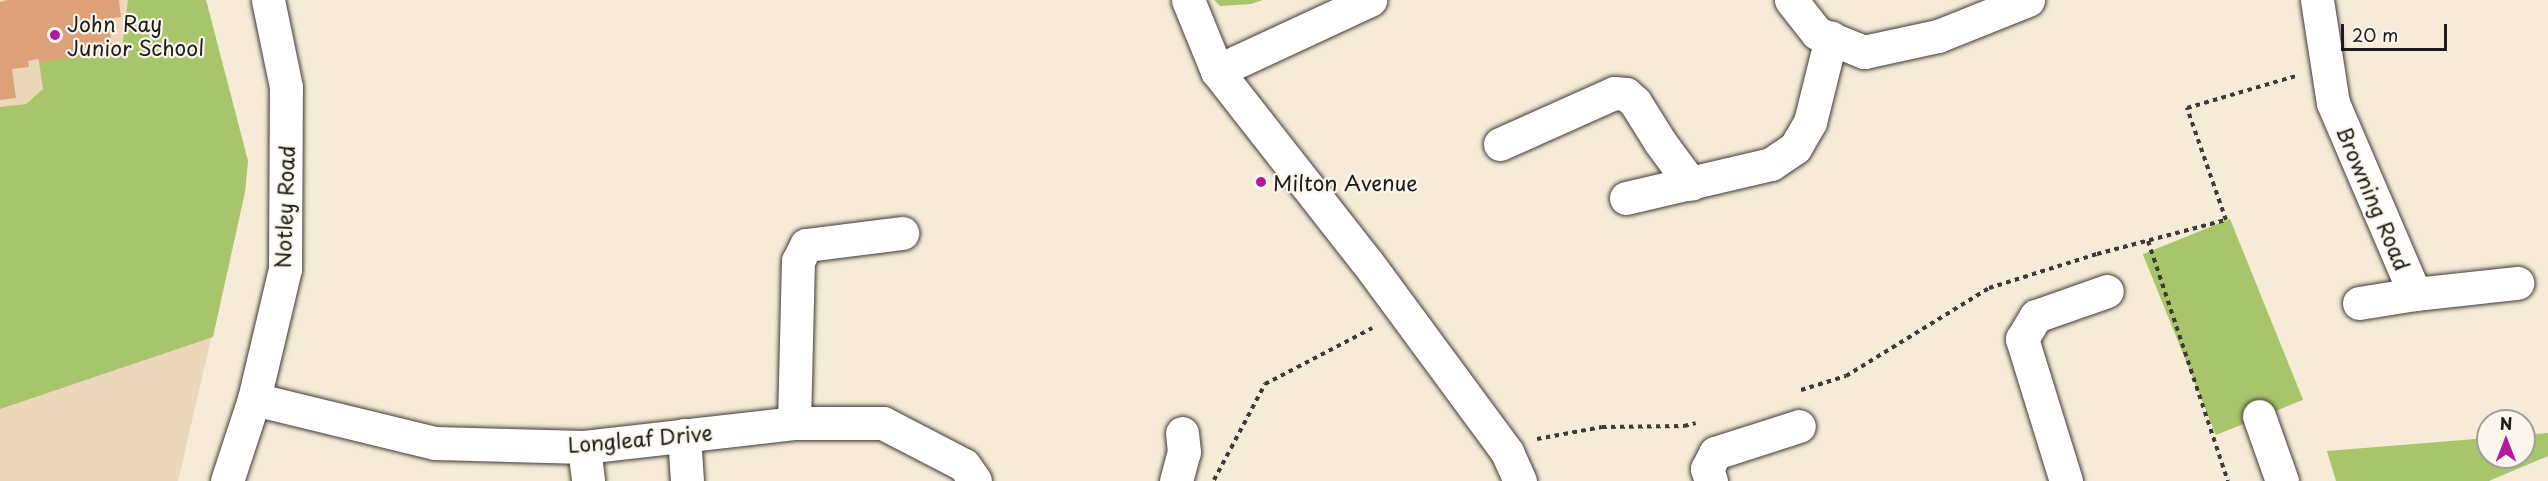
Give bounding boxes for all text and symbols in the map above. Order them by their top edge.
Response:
place label: John Ray Junior School [67,10,204,60]
scale bar [2344,12,2450,50]
text: 20 m [2352,21,2398,48]
marker: John Ray Junior School [48,28,62,42]
street label: Browning Road [2332,122,2416,274]
street label: Notley Road [269,144,299,270]
place label: Milton Avenue [1273,169,1416,195]
marker: Milton Avenue [1254,175,1268,189]
north arrow [2476,409,2536,469]
text: N [2500,411,2512,435]
street label: Longleaf Drive [566,419,714,457]

